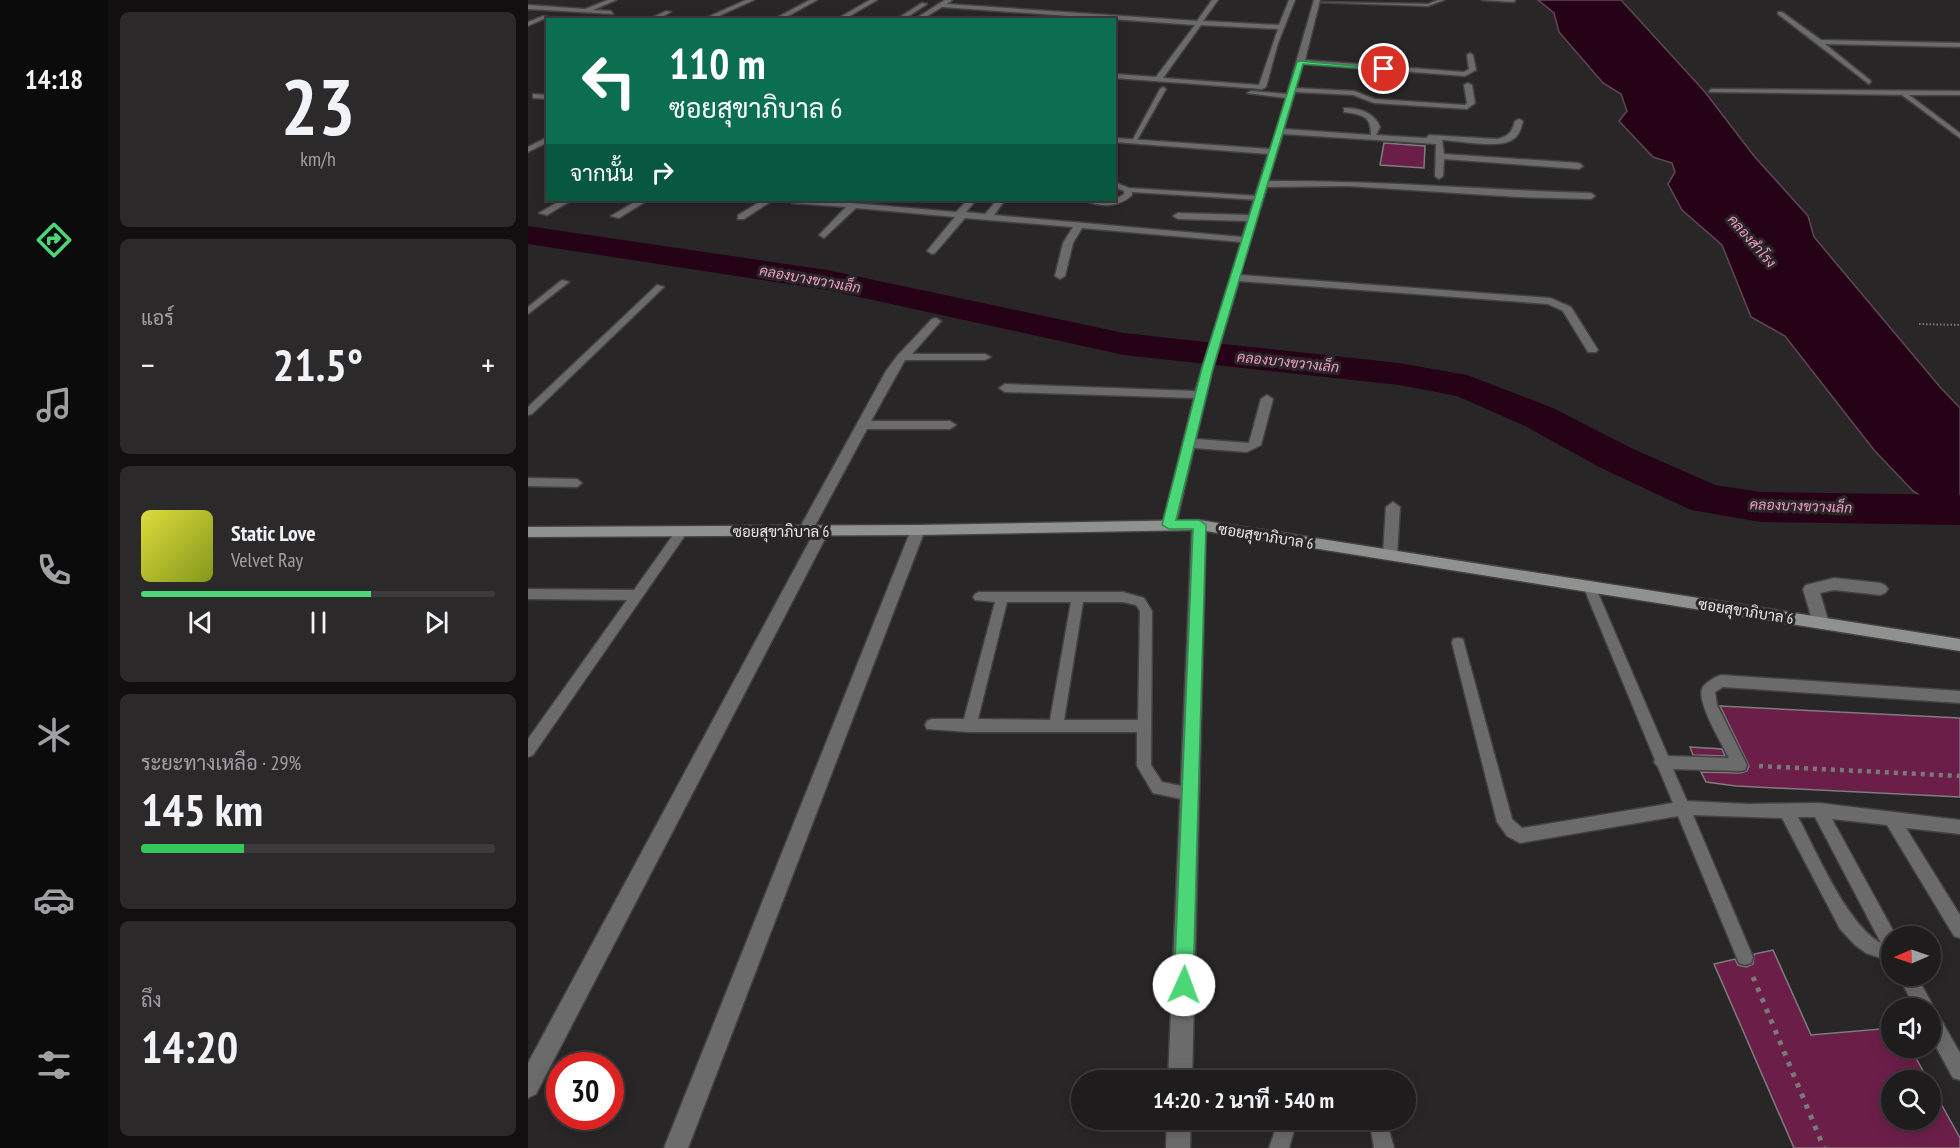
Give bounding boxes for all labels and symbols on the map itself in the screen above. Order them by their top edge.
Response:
pin [1358,43,1409,94]
water label: คลองสำโรง [1724,211,1780,271]
water label: คลองบางขวางเล็ก [758,261,862,297]
water label: คลองบางขวางเล็ก [1236,348,1340,376]
water label: คลองบางขวางเล็ก [1749,495,1853,517]
street label: ซอยสุขาภิบาล 6 [1217,519,1315,555]
street label: ซอยสุขาภิบาล 6 [733,522,829,543]
street label: ซอยสุขาภิบาล 6 [1697,594,1795,630]
north arrow [1881,926,1941,986]
position arrow [1152,953,1216,1017]
speed limit sign: 30 [546,1052,624,1130]

